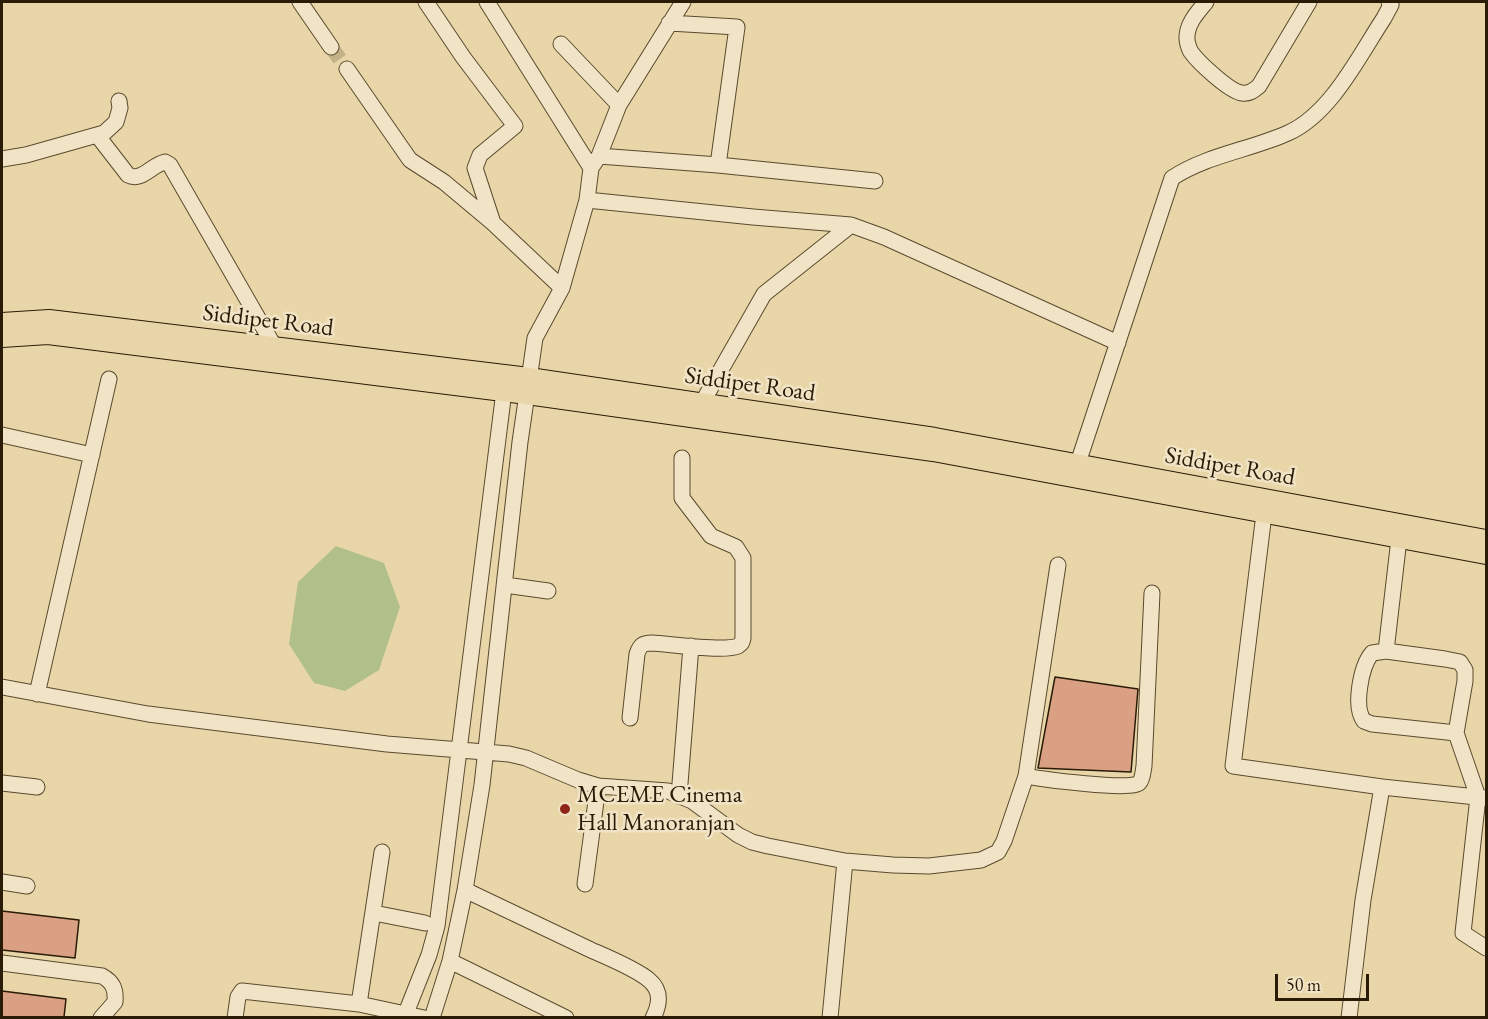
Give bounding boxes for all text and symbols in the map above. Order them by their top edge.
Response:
street label: Siddipet Road [201,299,335,343]
street label: Siddipet Road [683,362,817,408]
street label: Siddipet Road [1163,441,1297,493]
place label: MCEME Cinema Hall Manoranjan [577,781,742,837]
marker: MCEME Cinema Hall Manoranjan [558,802,572,816]
scale bar [1278,962,1372,1000]
text: 50 m [1286,973,1321,996]

